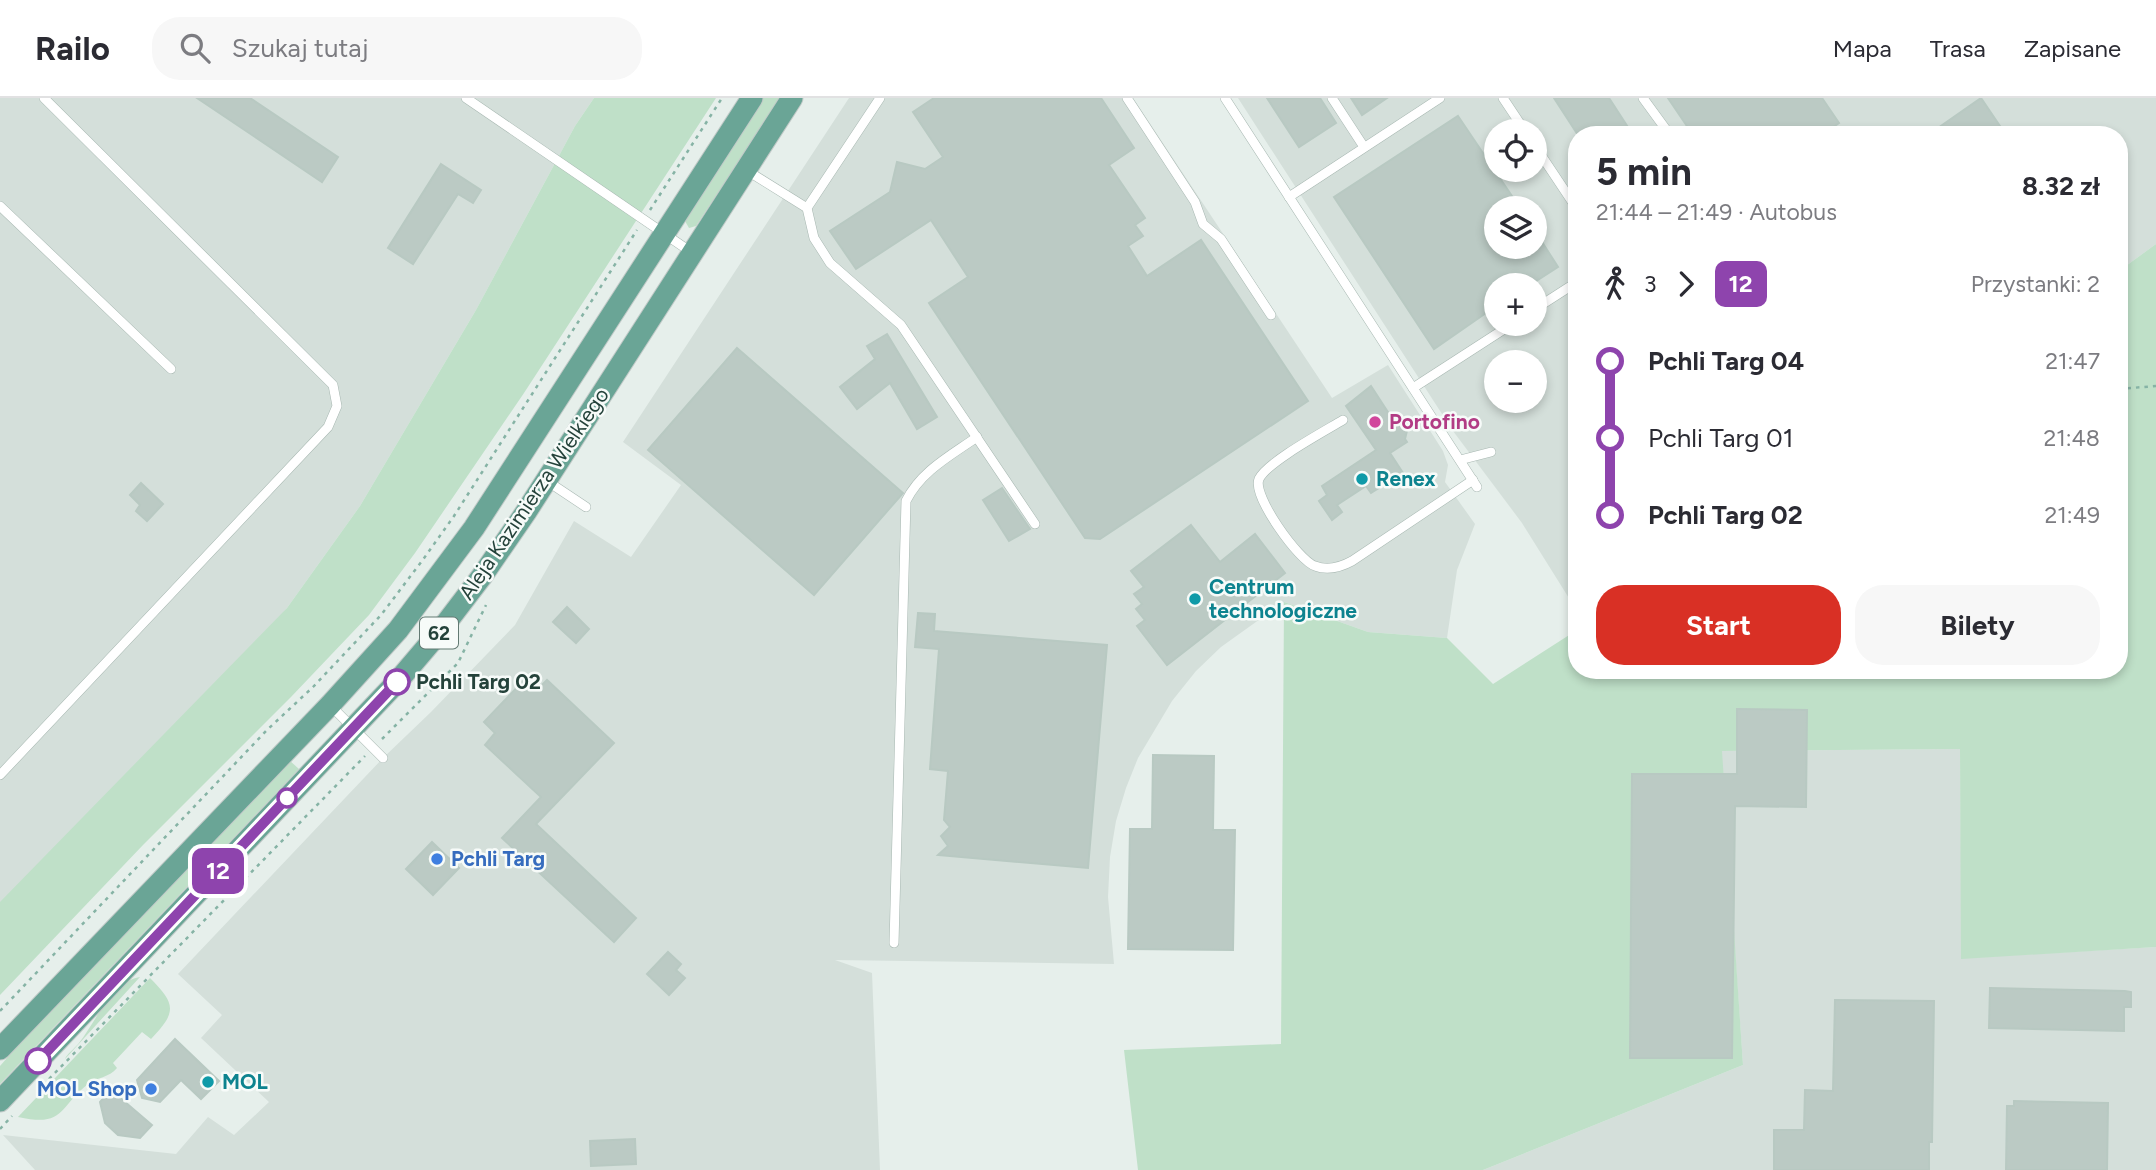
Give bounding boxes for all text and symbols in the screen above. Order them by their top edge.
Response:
search box [152,17,642,80]
text: Railo [35,29,110,68]
icon: search [176,29,214,67]
text: Szukaj tutaj [232,32,368,64]
text: Mapa [1833,34,1892,63]
text: Trasa [1930,34,1986,63]
text: Zapisane [2024,34,2121,63]
map controls [1484,119,1547,413]
button: locate [1484,119,1547,182]
text: 5 min [1596,149,1692,195]
text: 8.32 zł [2022,170,2100,202]
button: layers [1484,196,1547,259]
text: 21:44 – 21:49 · Autobus [1596,198,1837,226]
icon: walk [1596,265,1634,303]
icon: forward [1667,265,1705,303]
text: 12 [1729,269,1753,298]
text: 3 [1644,270,1657,298]
text: Przystanki: 2 [1971,270,2100,298]
button: + [1484,273,1547,336]
text: Pchli Targ 04 [1648,345,1804,377]
text: 21:47 [2045,347,2100,375]
button: − [1484,350,1547,413]
street label: Aleja Kazimierza Wielkiego [453,383,614,604]
place label: Portofino [1389,409,1480,434]
marker: Portofino [1367,414,1383,430]
text: Pchli Targ 01 [1648,422,1793,454]
text: 21:48 [2043,424,2100,452]
place label: Renex [1376,466,1436,491]
marker: Renex [1354,471,1370,487]
text: Pchli Targ 02 [1648,499,1803,531]
text: 21:49 [2045,501,2100,529]
place label: Centrum technologiczne [1209,574,1357,623]
button: Start [1596,585,1841,665]
button: Bilety [1855,585,2100,665]
marker: Centrum technologiczne [1187,591,1203,607]
road number: 62 [420,618,458,648]
marker: Pchli Targ 02 [384,669,410,695]
place label: Pchli Targ 02 [416,669,541,694]
unlabelled marker [277,788,297,808]
place label: Pchli Targ [451,846,545,871]
line badge: 12 [186,848,249,894]
marker: Pchli Targ [429,851,445,867]
text: 12 [206,856,230,885]
unlabelled marker [25,1048,51,1074]
place label: MOL [222,1069,268,1094]
marker: MOL [200,1074,216,1090]
place label: MOL Shop [37,1076,137,1101]
marker: MOL Shop [143,1081,159,1097]

